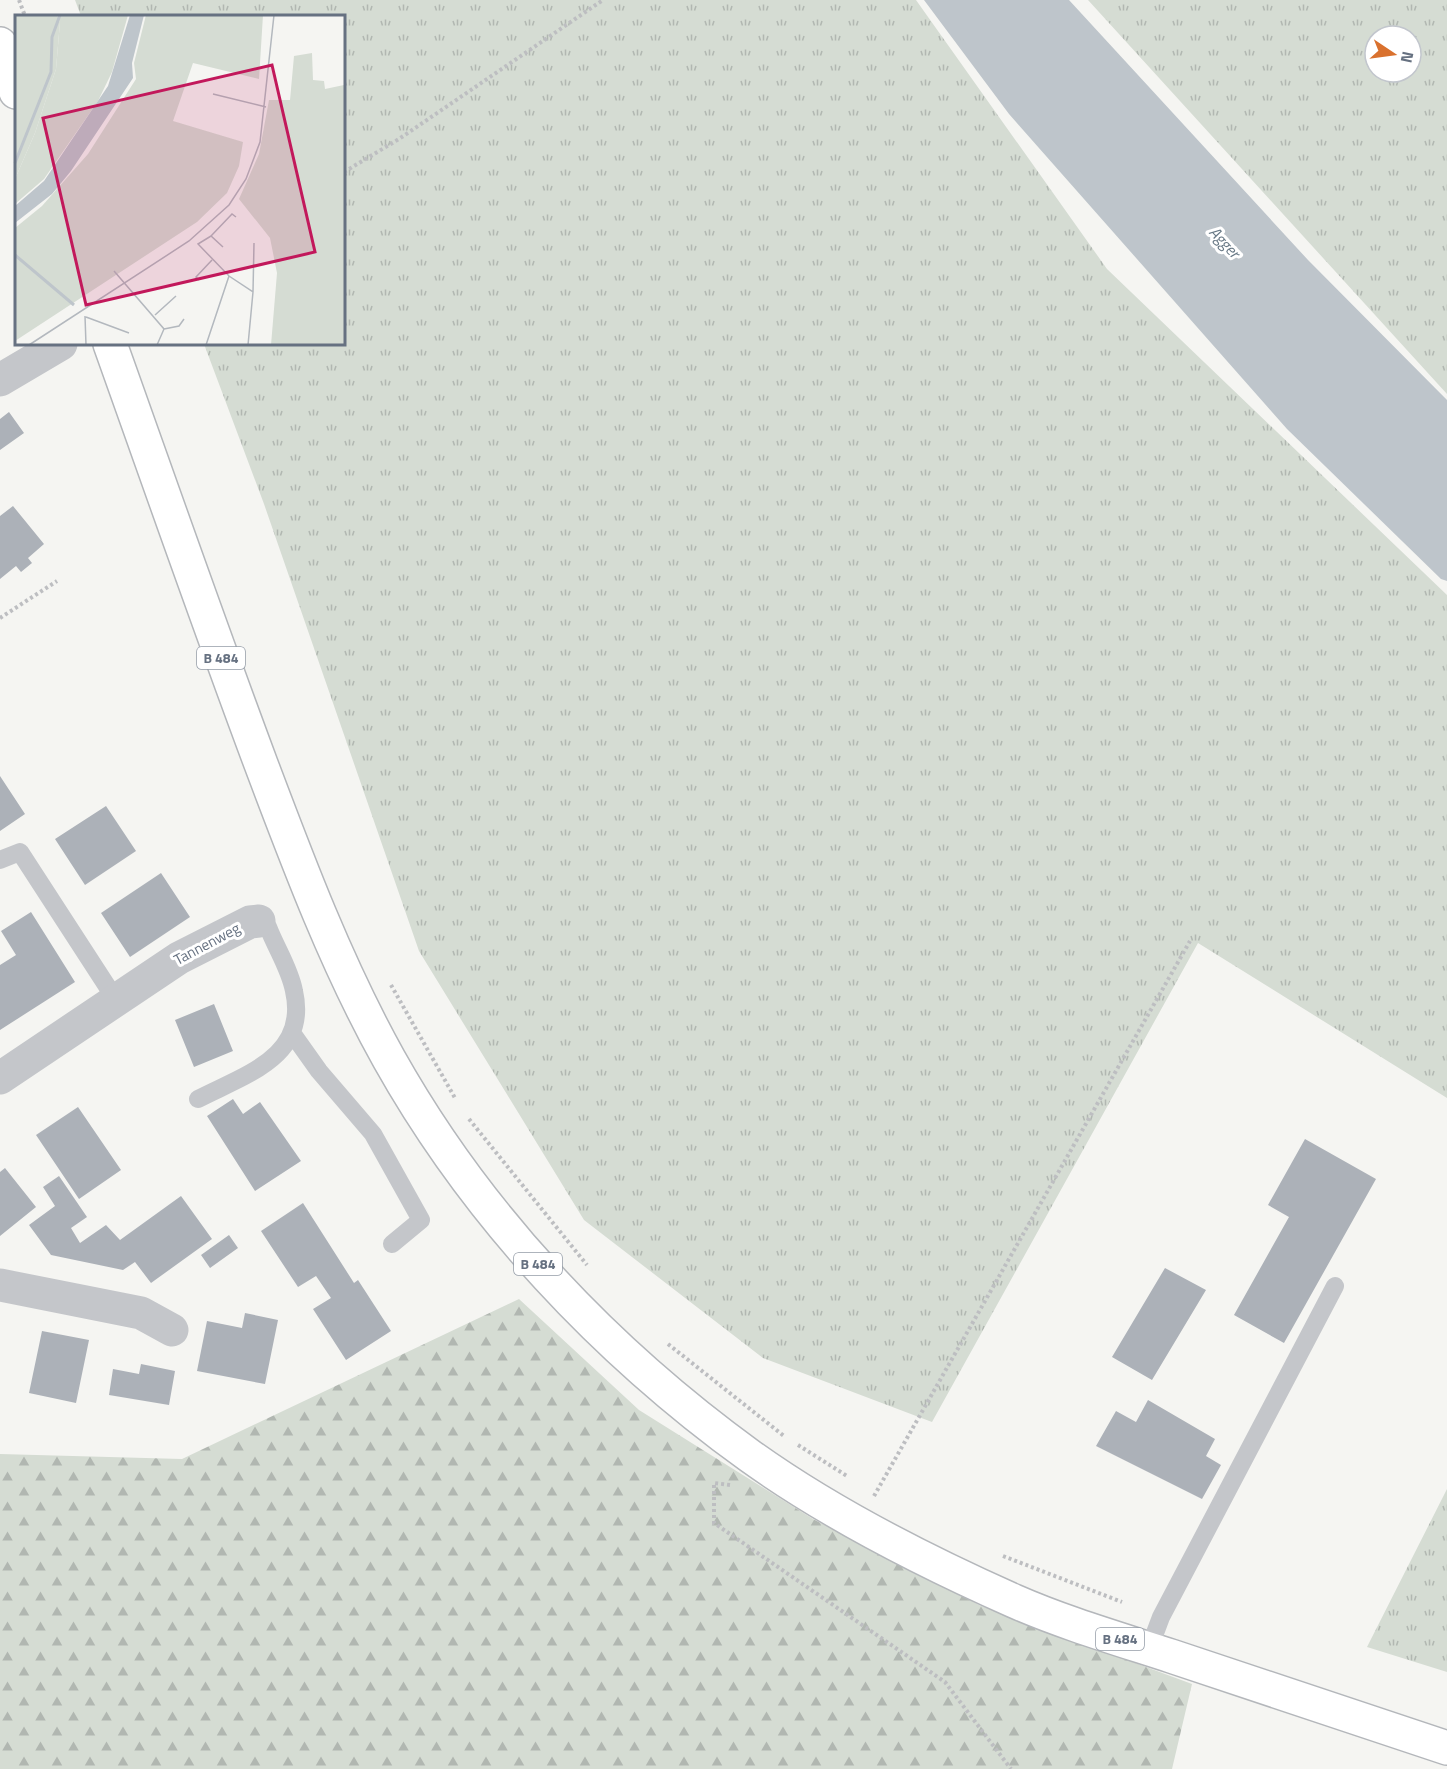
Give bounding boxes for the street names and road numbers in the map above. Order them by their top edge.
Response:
road number: B 484 [197,647,245,669]
street label: Tannenweg [169,916,244,971]
road number: B 484 [514,1253,562,1275]
road number: B 484 [1096,1628,1144,1650]

